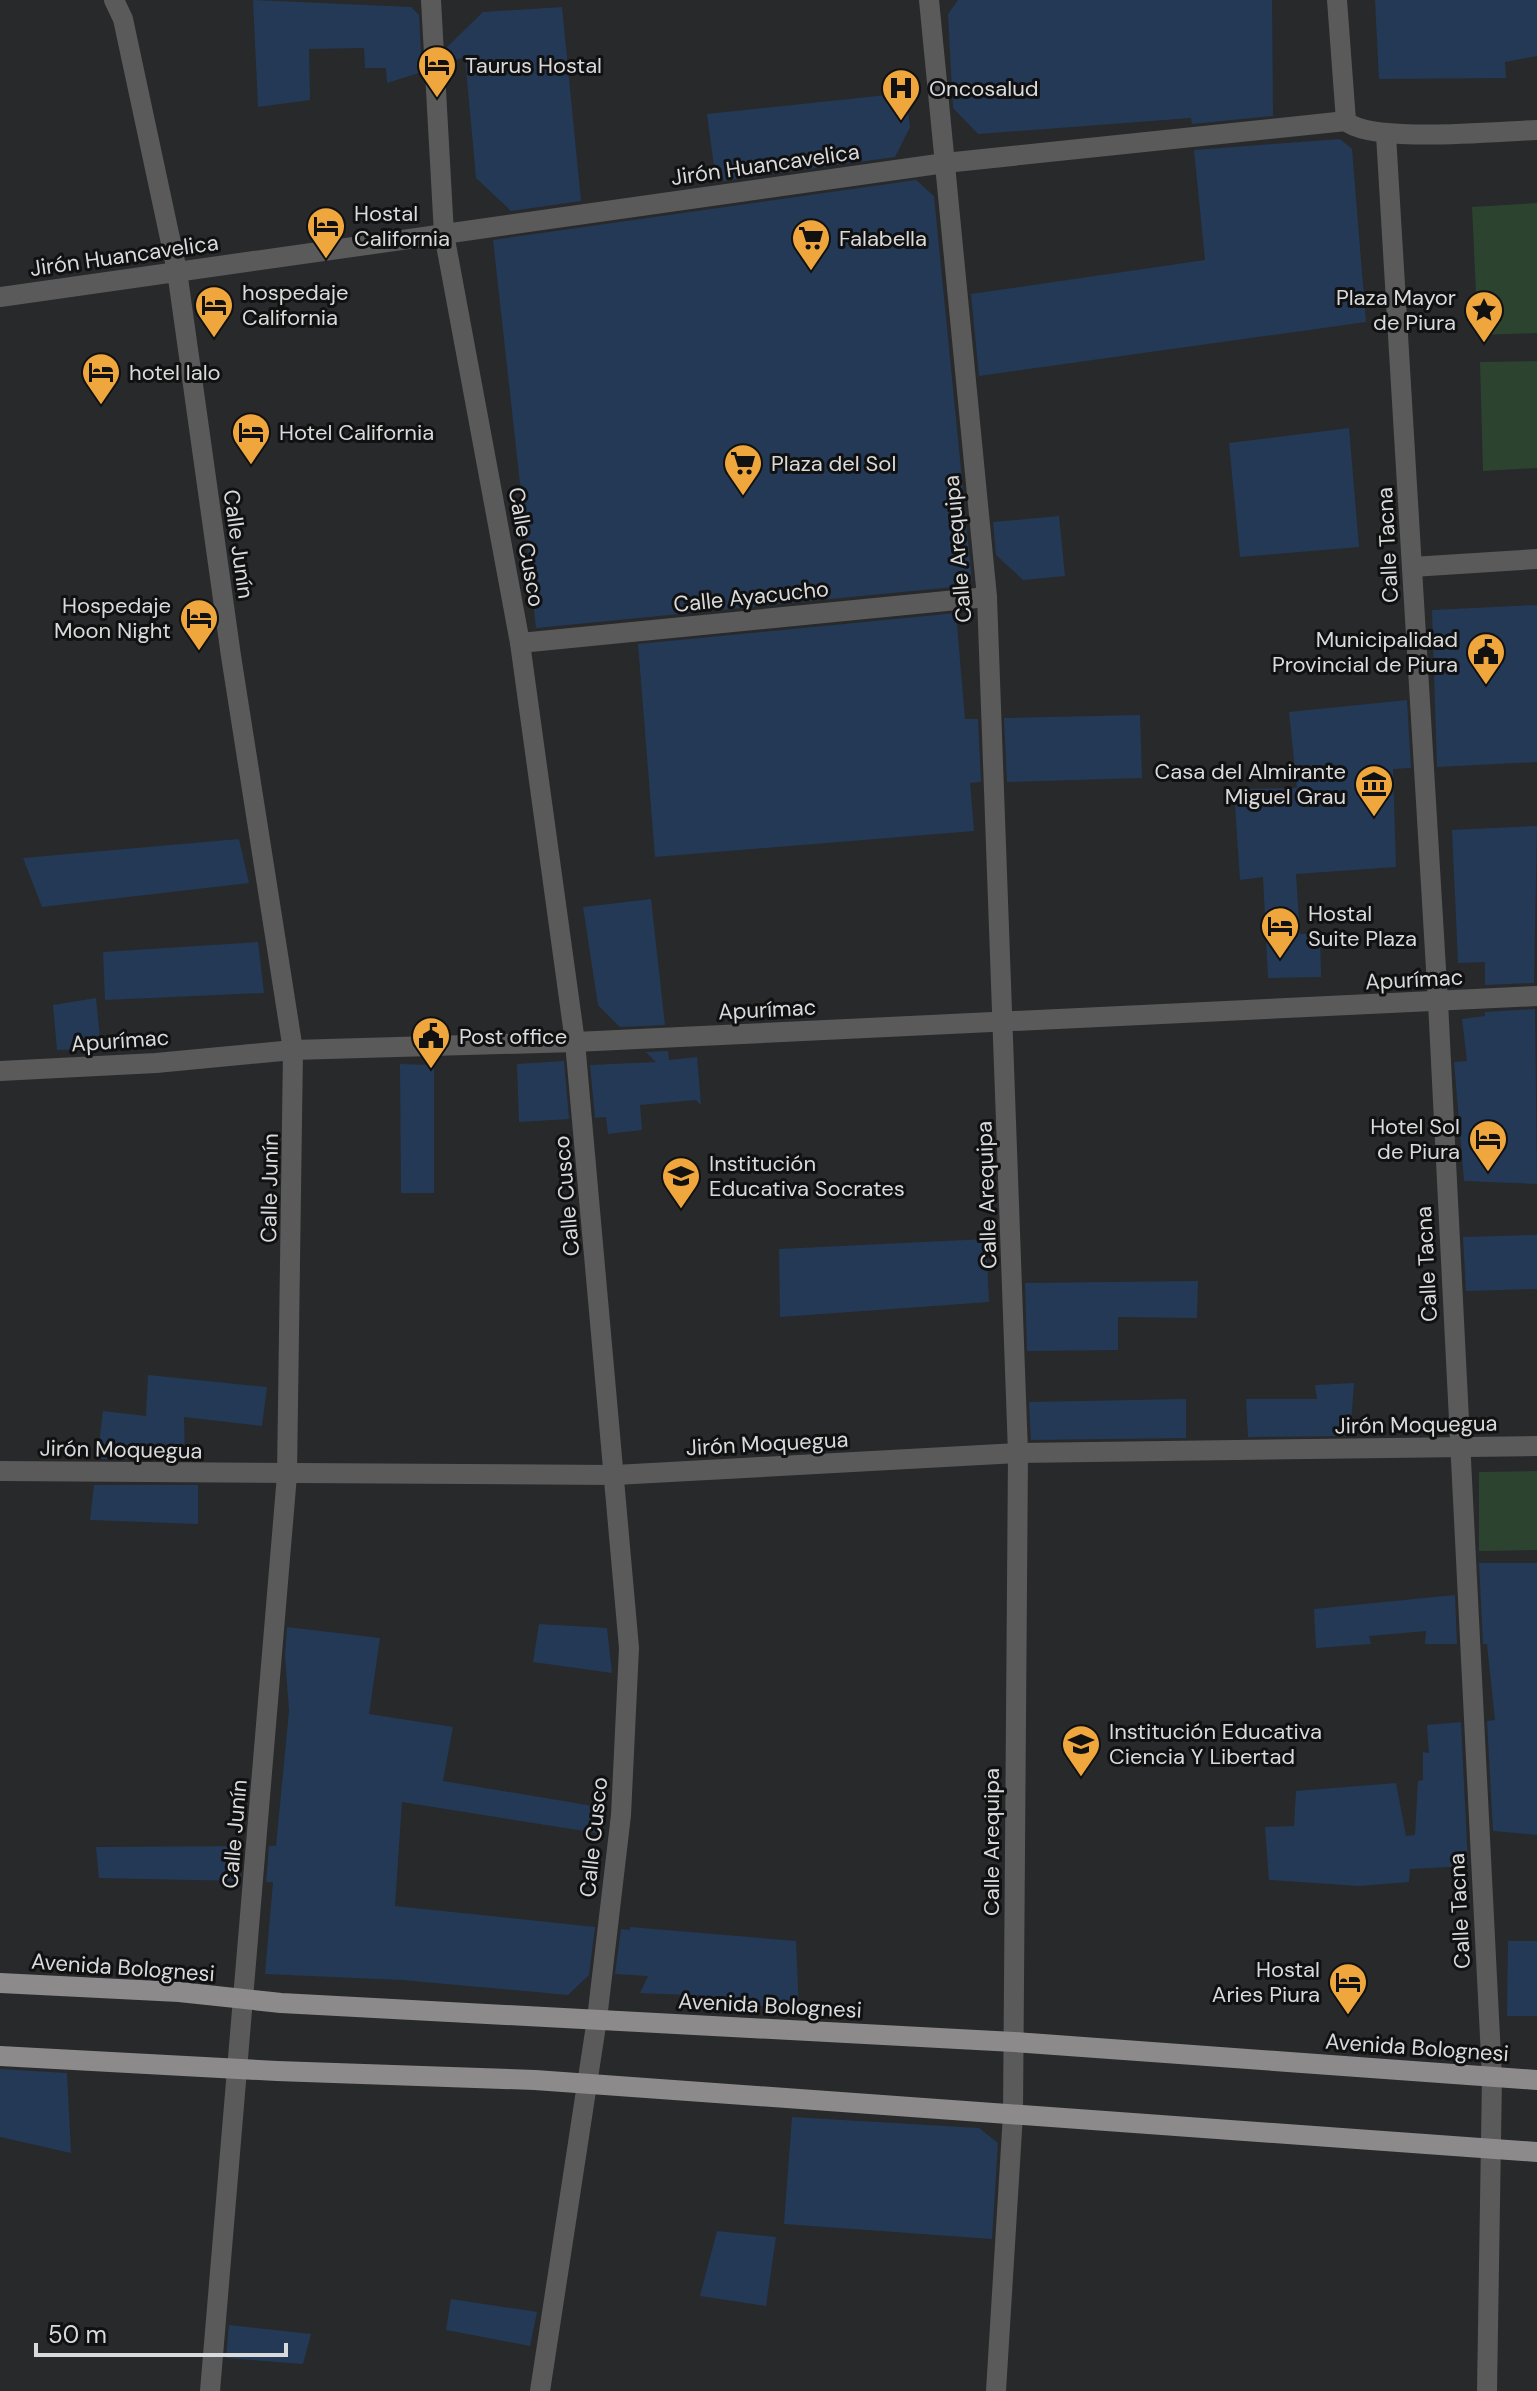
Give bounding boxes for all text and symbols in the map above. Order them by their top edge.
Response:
hotel icon: Taurus Hostal [416,44,458,99]
place label: Taurus Hostal [465,51,602,80]
hospital icon: Oncosalud [880,67,922,122]
place label: Oncosalud [929,74,1039,103]
street label: Jirón Huancavelica [669,137,861,192]
place label: Hostal California [354,199,450,253]
hotel icon: Hostal California [305,205,347,260]
supermarket icon: Falabella [790,217,832,272]
place label: Falabella [839,224,927,253]
street label: Jirón Huancavelica [28,228,220,283]
place label: hospedaje California [242,278,349,332]
place label: Plaza Mayor de Piura [1336,283,1456,337]
hotel icon: hospedaje California [193,284,235,339]
place icon: Plaza Mayor de Piura [1463,289,1505,344]
hotel icon: hotel lalo [80,351,122,406]
place label: hotel lalo [129,358,221,387]
hotel icon: Hotel California [230,411,272,466]
place label: Hotel California [279,418,434,447]
supermarket icon: Plaza del Sol [722,442,764,497]
place label: Plaza del Sol [771,449,896,478]
street label: Calle Arequipa [937,474,978,624]
street label: Calle Cusco [502,485,551,609]
street label: Calle Tacna [1370,486,1405,604]
street label: Calle Junín [217,488,260,600]
street label: Calle Ayacucho [672,574,830,619]
place label: Hospedaje Moon Night [54,591,171,645]
hotel icon: Hospedaje Moon Night [178,597,220,652]
place label: Municipalidad Provincial de Piura [1272,625,1458,679]
public building icon: Municipalidad Provincial de Piura [1465,631,1507,686]
place label: Casa del Almirante Miguel Grau [1154,757,1346,811]
museum icon: Casa del Almirante Miguel Grau [1353,763,1395,818]
place label: Hostal Suite Plaza [1308,899,1417,953]
hotel icon: Hostal Suite Plaza [1259,905,1301,960]
street label: Apurímac [1364,962,1464,997]
street label: Apurímac [717,992,817,1027]
public building icon: Post office [410,1015,452,1070]
place label: Post office [459,1022,567,1051]
street label: Apurímac [70,1023,170,1058]
place label: Hotel Sol de Piura [1370,1112,1460,1166]
hotel icon: Hotel Sol de Piura [1467,1118,1509,1173]
street label: Calle Arequipa [969,1120,1004,1270]
street label: Calle Junín [254,1133,285,1243]
street label: Calle Cusco [547,1134,586,1257]
place label: Institución Educativa Socrates [709,1149,905,1203]
school or university icon: Institución Educativa Socrates [660,1155,702,1210]
street label: Calle Tacna [1409,1205,1444,1323]
street label: Jirón Moquegua [1334,1409,1498,1440]
street label: Jirón Moquegua [685,1425,849,1462]
street label: Jirón Moquegua [39,1434,203,1465]
place label: Institución Educativa Ciencia Y Libertad [1109,1717,1322,1771]
school or university icon: Institución Educativa Ciencia Y Libertad [1060,1723,1102,1778]
street label: Calle Arequipa [977,1768,1006,1916]
street label: Calle Cusco [573,1775,614,1899]
street label: Calle Junín [215,1778,254,1890]
street label: Calle Tacna [1442,1852,1477,1970]
street label: Avenida Bolognesi [30,1947,216,1988]
place label: Hostal Aries Piura [1212,1955,1320,2009]
hotel icon: Hostal Aries Piura [1327,1961,1369,2016]
street label: Avenida Bolognesi [677,1986,863,2025]
street label: Avenida Bolognesi [1324,2027,1510,2068]
scale bar [36,2307,286,2357]
text: 50 m [48,2319,107,2350]

